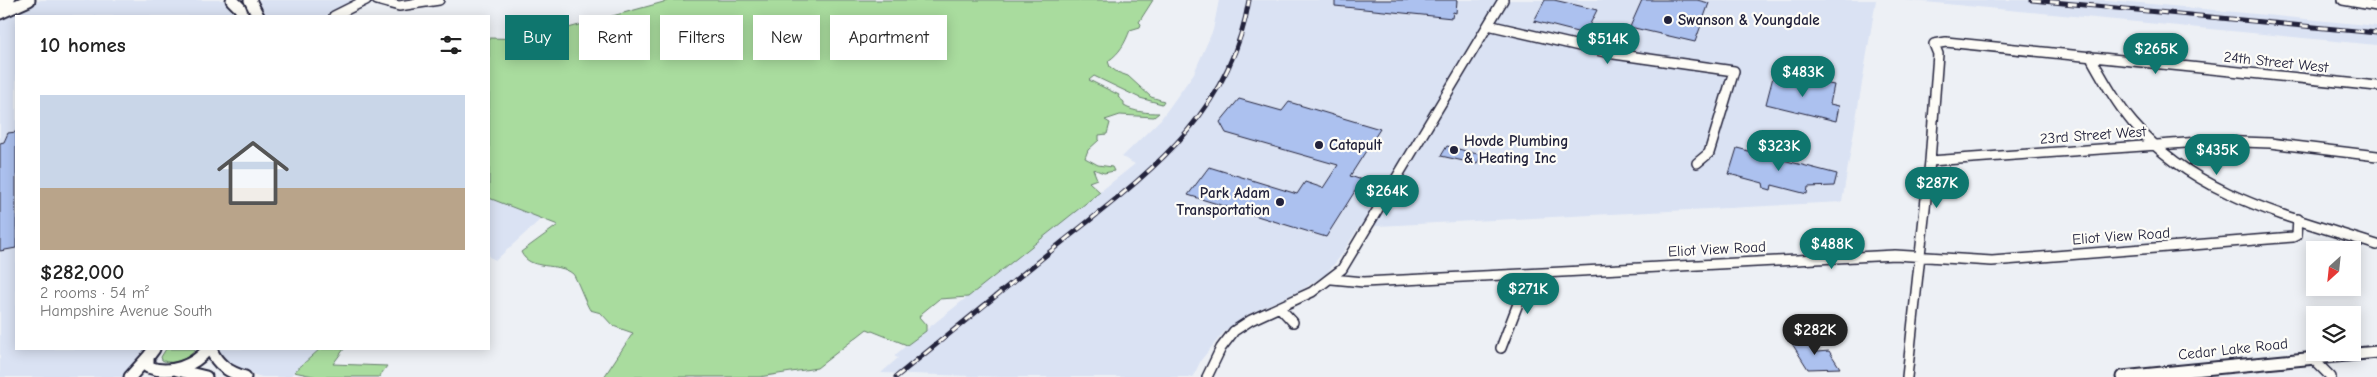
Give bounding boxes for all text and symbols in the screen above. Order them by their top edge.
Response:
place label: Swanson & Youngdale [1678,11,1820,29]
marker: Swanson & Youngdale [1662,14,1674,26]
chip: Buy [505,15,569,60]
chip: Rent [579,15,650,60]
chip: Filters [660,15,743,60]
chip: New [753,15,820,60]
chip: Apartment [830,15,947,60]
pin: $514K [1573,22,1643,65]
text: $514K [1588,30,1628,48]
icon: filters [437,31,465,59]
pin: $265K [2121,32,2191,75]
text: 10 homes [40,33,126,57]
text: $265K [2134,40,2178,58]
street label: 24th Street West [2223,48,2330,77]
pin: $483K [1768,56,1838,98]
text: $483K [1782,63,1824,81]
street label: 23rd Street West [2039,122,2147,148]
icon: home [208,128,298,218]
pin: $323K [1744,130,1814,172]
place label: Hovde Plumbing & Heating Inc [1464,132,1568,167]
pin: $435K [2182,134,2252,176]
place label: Catapult [1329,136,1383,154]
text: $323K [1758,137,1800,155]
marker: Catapult [1313,139,1325,151]
text: $435K [2196,141,2238,159]
marker: Hovde Plumbing & Heating Inc [1448,144,1460,156]
pin: $287K [1902,166,1972,209]
pin: $264K [1352,174,1422,217]
text: $287K [1916,174,1958,192]
text: $264K [1366,182,1408,200]
place label: Park Adam Transportation [1176,184,1270,219]
marker: Park Adam Transportation [1274,196,1286,208]
street label: Eliot View Road [2071,224,2171,248]
pin: $488K [1797,228,1867,270]
text: $488K [1811,235,1853,253]
street label: Eliot View Road [1668,237,1766,261]
north arrow [2306,241,2361,296]
map controls [2306,241,2361,361]
text: $282,000 [40,260,124,284]
pin: $271K [1493,272,1563,315]
text: $271K [1508,280,1548,298]
text: 2 rooms · 54 m² [40,284,149,302]
text: Hampshire Avenue South [40,302,212,320]
button: layers [2306,306,2361,361]
pin: $282K [1780,314,1850,356]
text: $282K [1794,321,1836,339]
street label: Cedar Lake Road [2177,334,2289,364]

